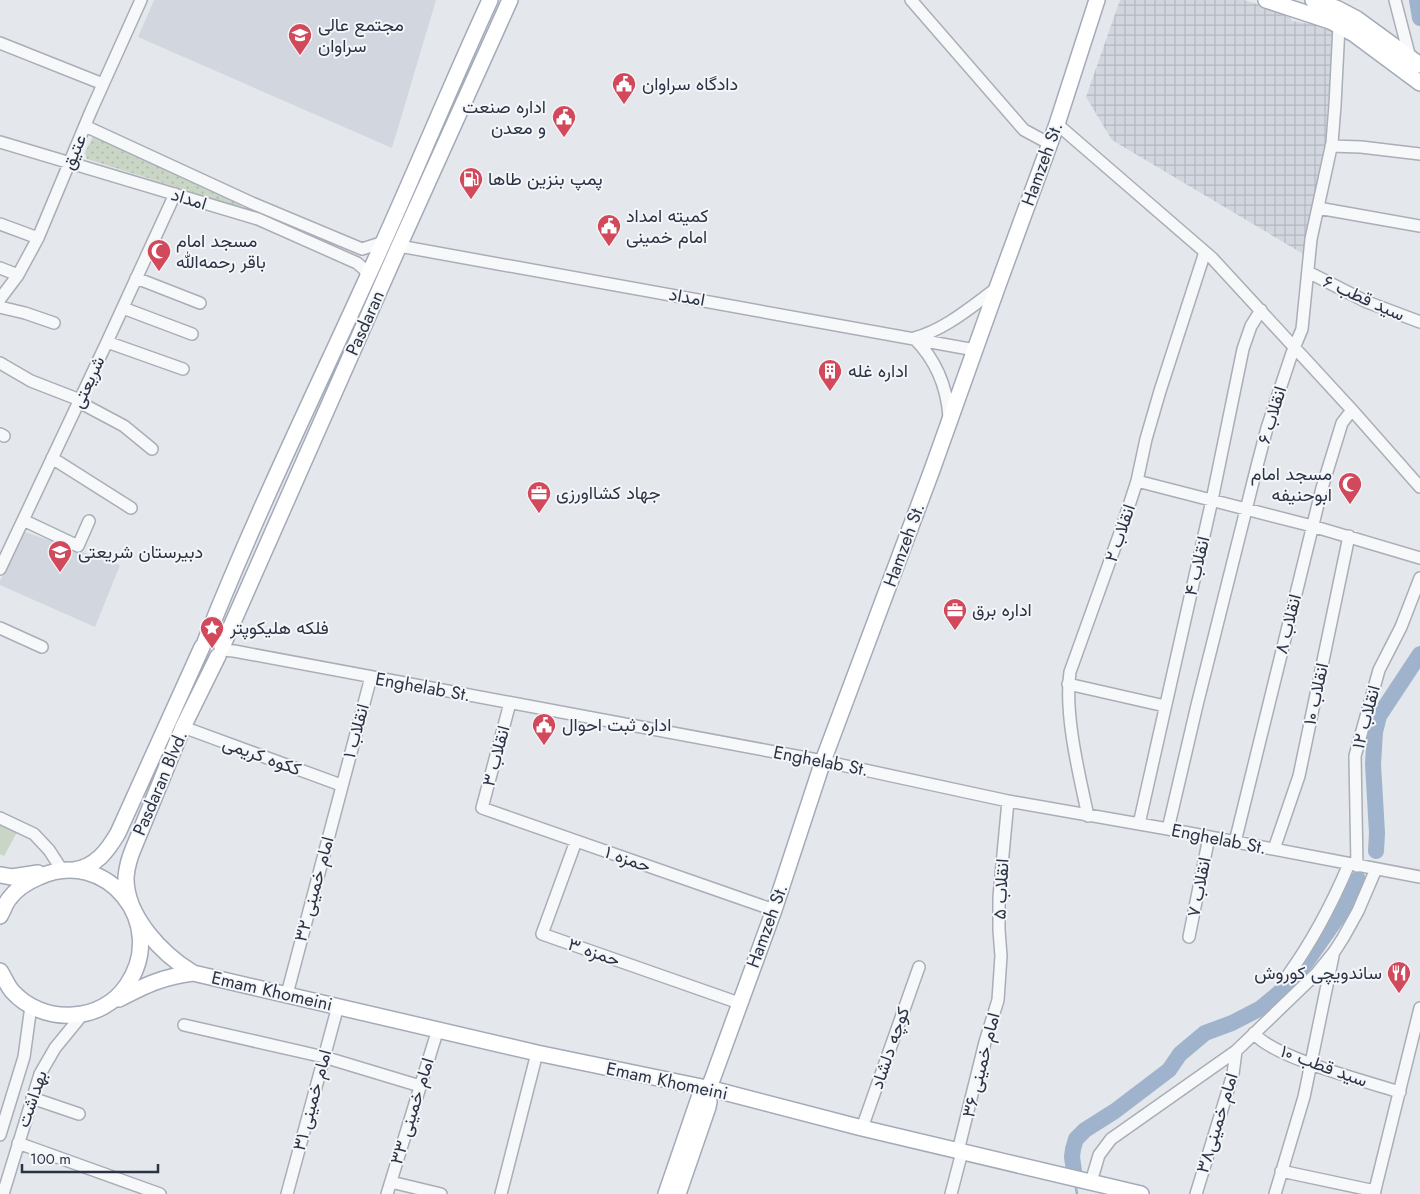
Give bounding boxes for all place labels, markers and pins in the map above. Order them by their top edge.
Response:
place label: مجتمع عالی سراوان [318,12,404,59]
school or university icon: مجتمع عالی سراوان [287,22,313,56]
public building icon: دادگاه سراوان [611,71,637,105]
place label: دادگاه سراوان [642,71,738,97]
place label: اداره صنعت و معدن [462,94,546,141]
public building icon: اداره صنعت و معدن [551,104,577,138]
fuel station icon: پمپ بنزین طاها [458,166,484,200]
place label: پمپ بنزین طاها [488,166,603,192]
place label: کمیته امداد امام خمینی [626,203,709,250]
public building icon: کمیته امداد امام خمینی [596,213,622,247]
place label: مسجد امام باقر رحمه‌الله [176,228,266,275]
mosque icon: مسجد امام باقر رحمه‌الله [146,238,172,272]
building icon: اداره غله [817,358,843,392]
place label: اداره غله [848,358,908,384]
place label: مسجد امام ابوحنیفه [1251,461,1332,508]
mosque icon: مسجد امام ابوحنیفه [1337,471,1363,505]
office icon: جهاد کشااورزی [526,480,552,514]
place label: جهاد کشااورزی [556,480,661,506]
school or university icon: دبیرستان شریعتی [47,539,73,573]
place label: دبیرستان شریعتی [78,539,203,565]
office icon: اداره برق [942,597,968,631]
place label: اداره برق [972,597,1032,623]
place icon: فلکه هلیکوپتر [199,615,225,649]
place label: فلکه هلیکوپتر [229,615,329,641]
public building icon: اداره ثبت احوال [531,712,557,746]
place label: اداره ثبت احوال [562,712,671,738]
place label: ساندویچی کوروش [1254,960,1382,986]
restaurant icon: ساندویچی کوروش [1386,960,1412,994]

